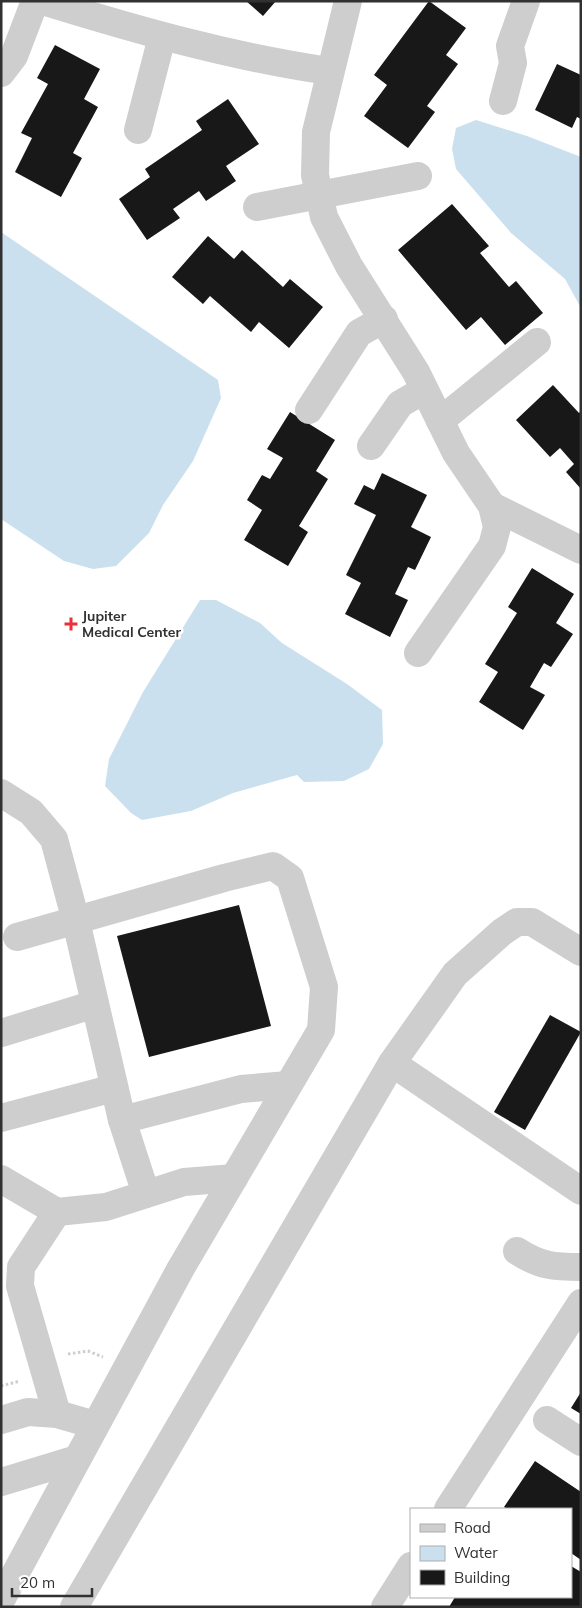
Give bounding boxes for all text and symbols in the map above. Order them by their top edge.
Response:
place label: Jupiter Medical Center [82,607,181,641]
marker: Jupiter Medical Center [64,617,78,631]
legend [410,1508,572,1598]
text: Road [454,1518,491,1537]
text: Water [454,1543,498,1562]
scale bar [12,1566,92,1598]
text: Building [454,1568,510,1587]
text: 20 m [20,1573,55,1592]

